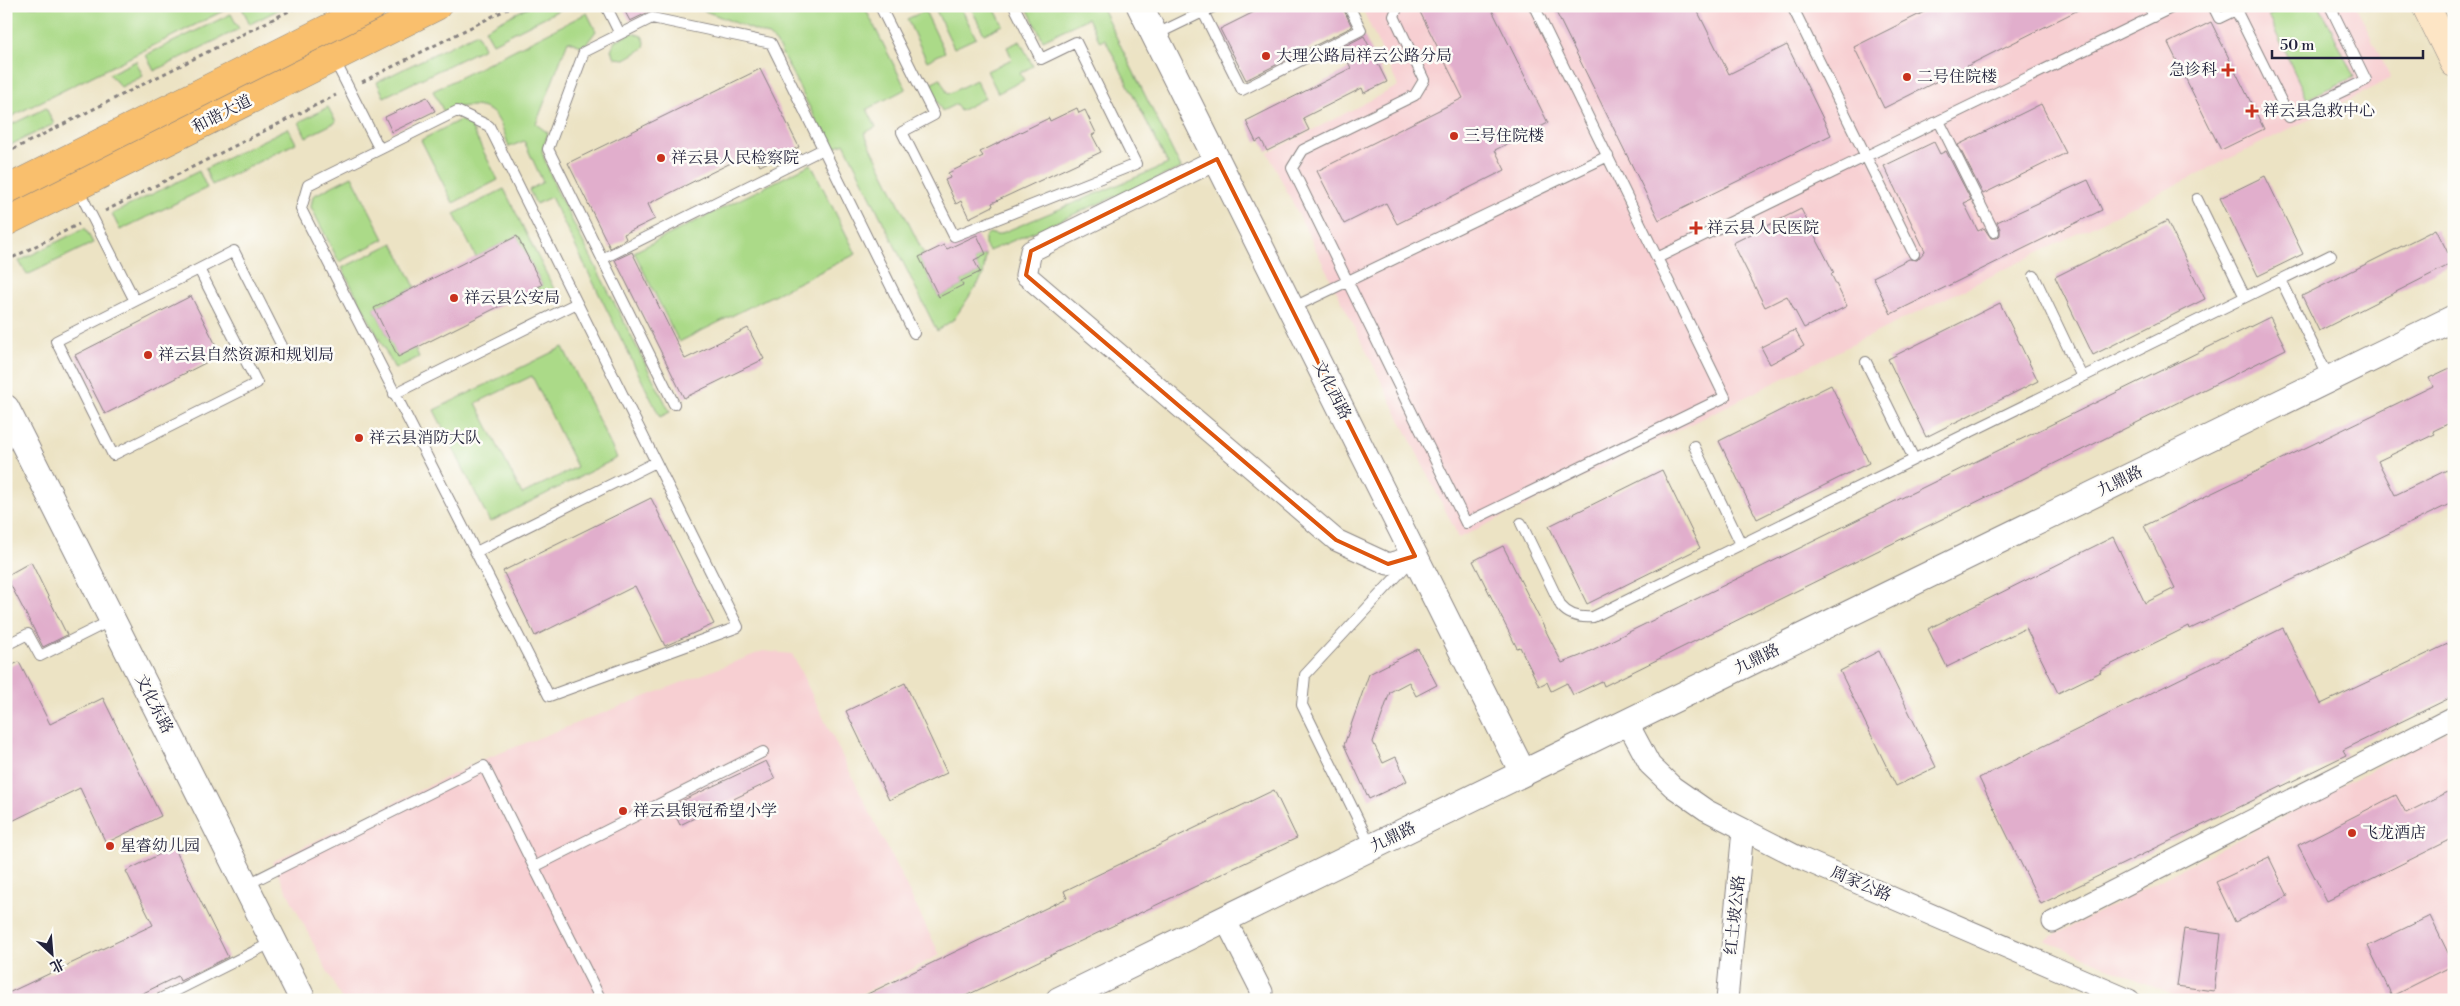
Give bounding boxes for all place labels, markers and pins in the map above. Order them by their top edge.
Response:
place label: 大理公路局祥云公路分局 [1276,46,1452,66]
marker: 大理公路局祥云公路分局 [1260,50,1272,62]
place label: 急诊科 [2169,60,2217,80]
marker: 急诊科 [2221,63,2235,77]
place label: 二号住院楼 [1917,67,1997,87]
marker: 二号住院楼 [1901,71,1913,83]
place label: 祥云县急救中心 [2263,101,2375,121]
marker: 祥云县急救中心 [2245,104,2259,118]
place label: 三号住院楼 [1464,126,1544,146]
marker: 三号住院楼 [1448,130,1460,142]
place label: 祥云县人民检察院 [671,148,799,168]
marker: 祥云县人民检察院 [655,152,667,164]
place label: 祥云县人民医院 [1707,218,1819,238]
marker: 祥云县人民医院 [1689,221,1703,235]
place label: 祥云县公安局 [464,288,560,308]
marker: 祥云县公安局 [448,292,460,304]
place label: 祥云县自然资源和规划局 [158,345,334,365]
marker: 祥云县自然资源和规划局 [142,349,154,361]
place label: 祥云县消防大队 [369,428,481,448]
marker: 祥云县消防大队 [353,432,365,444]
place label: 祥云县银冠希望小学 [633,801,777,821]
marker: 祥云县银冠希望小学 [617,805,629,817]
place label: 飞龙酒店 [2362,823,2426,843]
marker: 飞龙酒店 [2346,827,2358,839]
place label: 星睿幼儿园 [120,836,200,856]
marker: 星睿幼儿园 [104,840,116,852]

